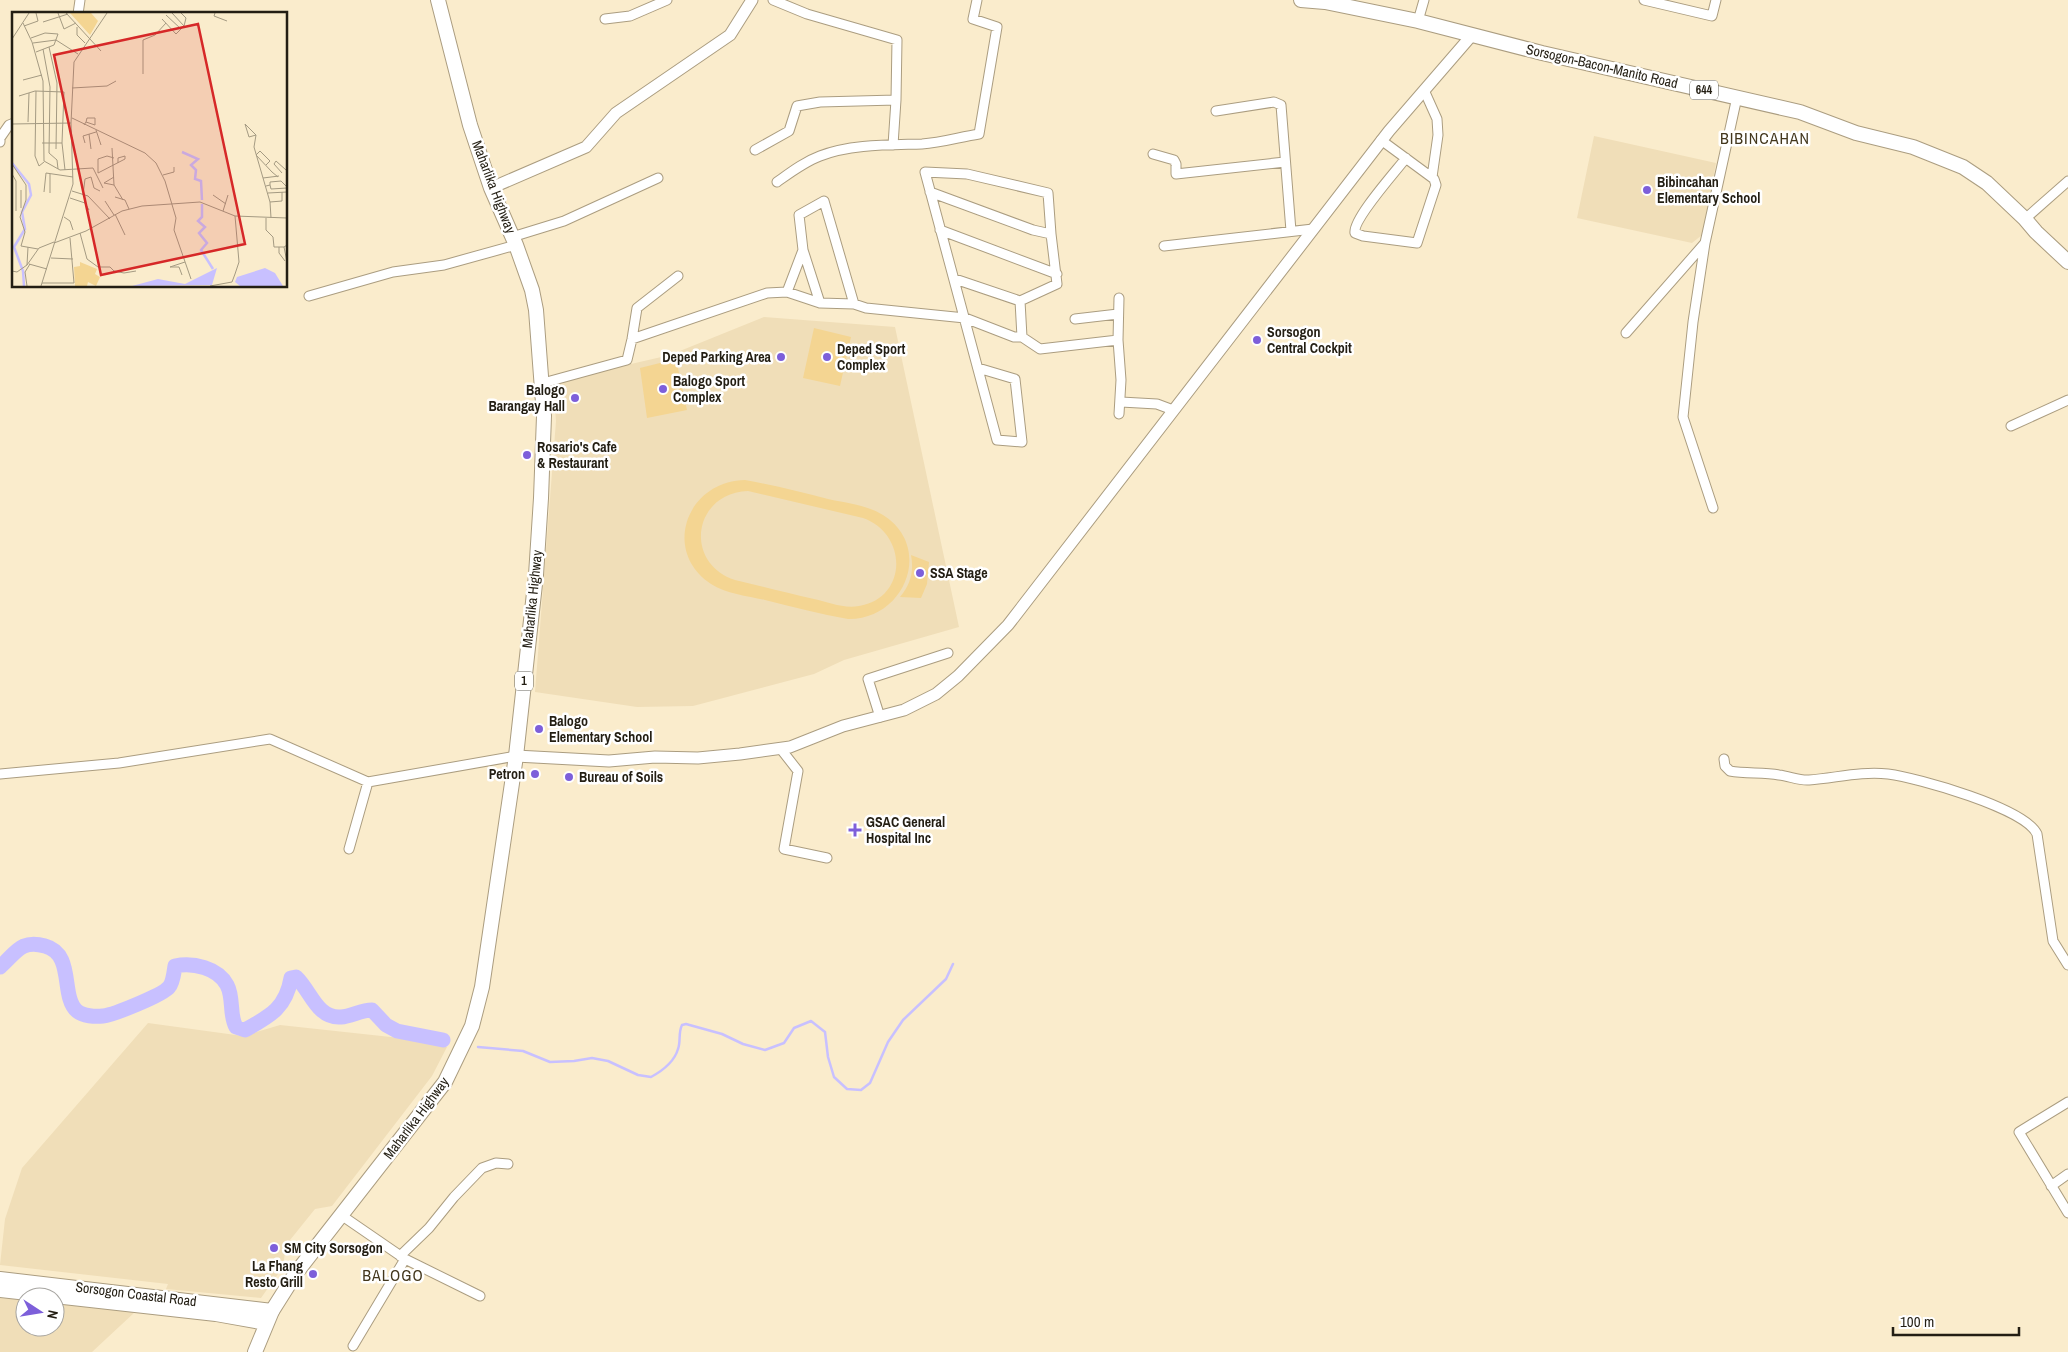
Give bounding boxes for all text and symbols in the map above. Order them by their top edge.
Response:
inset map [12,12,288,288]
street label: Sorsogon-Bacon-Manito Road [1524,40,1680,92]
road number: 644 [1690,80,1718,100]
district label: BIBINCAHAN [1720,127,1810,149]
street label: Maharlika Highway [468,138,520,236]
place label: Bibincahan Elementary School [1657,173,1760,207]
marker: Bibincahan Elementary School [1641,184,1653,196]
place label: Sorsogon Central Cockpit [1267,323,1352,357]
marker: Sorsogon Central Cockpit [1251,334,1263,346]
place label: Deped Sport Complex [837,340,905,374]
place label: Deped Parking Area [662,348,772,366]
marker: Deped Parking Area [775,351,787,363]
marker: Deped Sport Complex [821,351,833,363]
place label: Balogo Sport Complex [673,372,745,406]
place label: Balogo Barangay Hall [488,381,565,415]
marker: Balogo Sport Complex [657,383,669,395]
marker: Balogo Barangay Hall [569,392,581,404]
place label: Rosario's Cafe & Restaurant [537,438,617,472]
marker: Rosario's Cafe & Restaurant [521,449,533,461]
street label: Maharlika Highway [518,549,546,649]
place label: SSA Stage [930,564,988,582]
marker: SSA Stage [914,567,926,579]
road number: 1 [515,671,533,690]
place label: Balogo Elementary School [549,712,652,746]
marker: Balogo Elementary School [533,723,545,735]
place label: Petron [489,765,525,783]
marker: Petron [529,768,541,780]
place label: Bureau of Soils [579,768,663,786]
marker: Bureau of Soils [563,771,575,783]
place label: GSAC General Hospital Inc [866,813,945,847]
marker: GSAC General Hospital Inc [848,823,862,837]
street label: Maharlika Highway [379,1073,453,1163]
place label: SM City Sorsogon [284,1239,383,1257]
marker: SM City Sorsogon [268,1242,280,1254]
place label: La Fhang Resto Grill [245,1257,303,1291]
district label: BALOGO [362,1264,424,1286]
marker: La Fhang Resto Grill [307,1268,319,1280]
street label: Sorsogon Coastal Road [74,1278,198,1310]
north arrow [15,1287,65,1337]
scale bar [1893,1304,2019,1336]
text: N [43,1309,62,1321]
text: 100 m [1900,1311,1934,1332]

